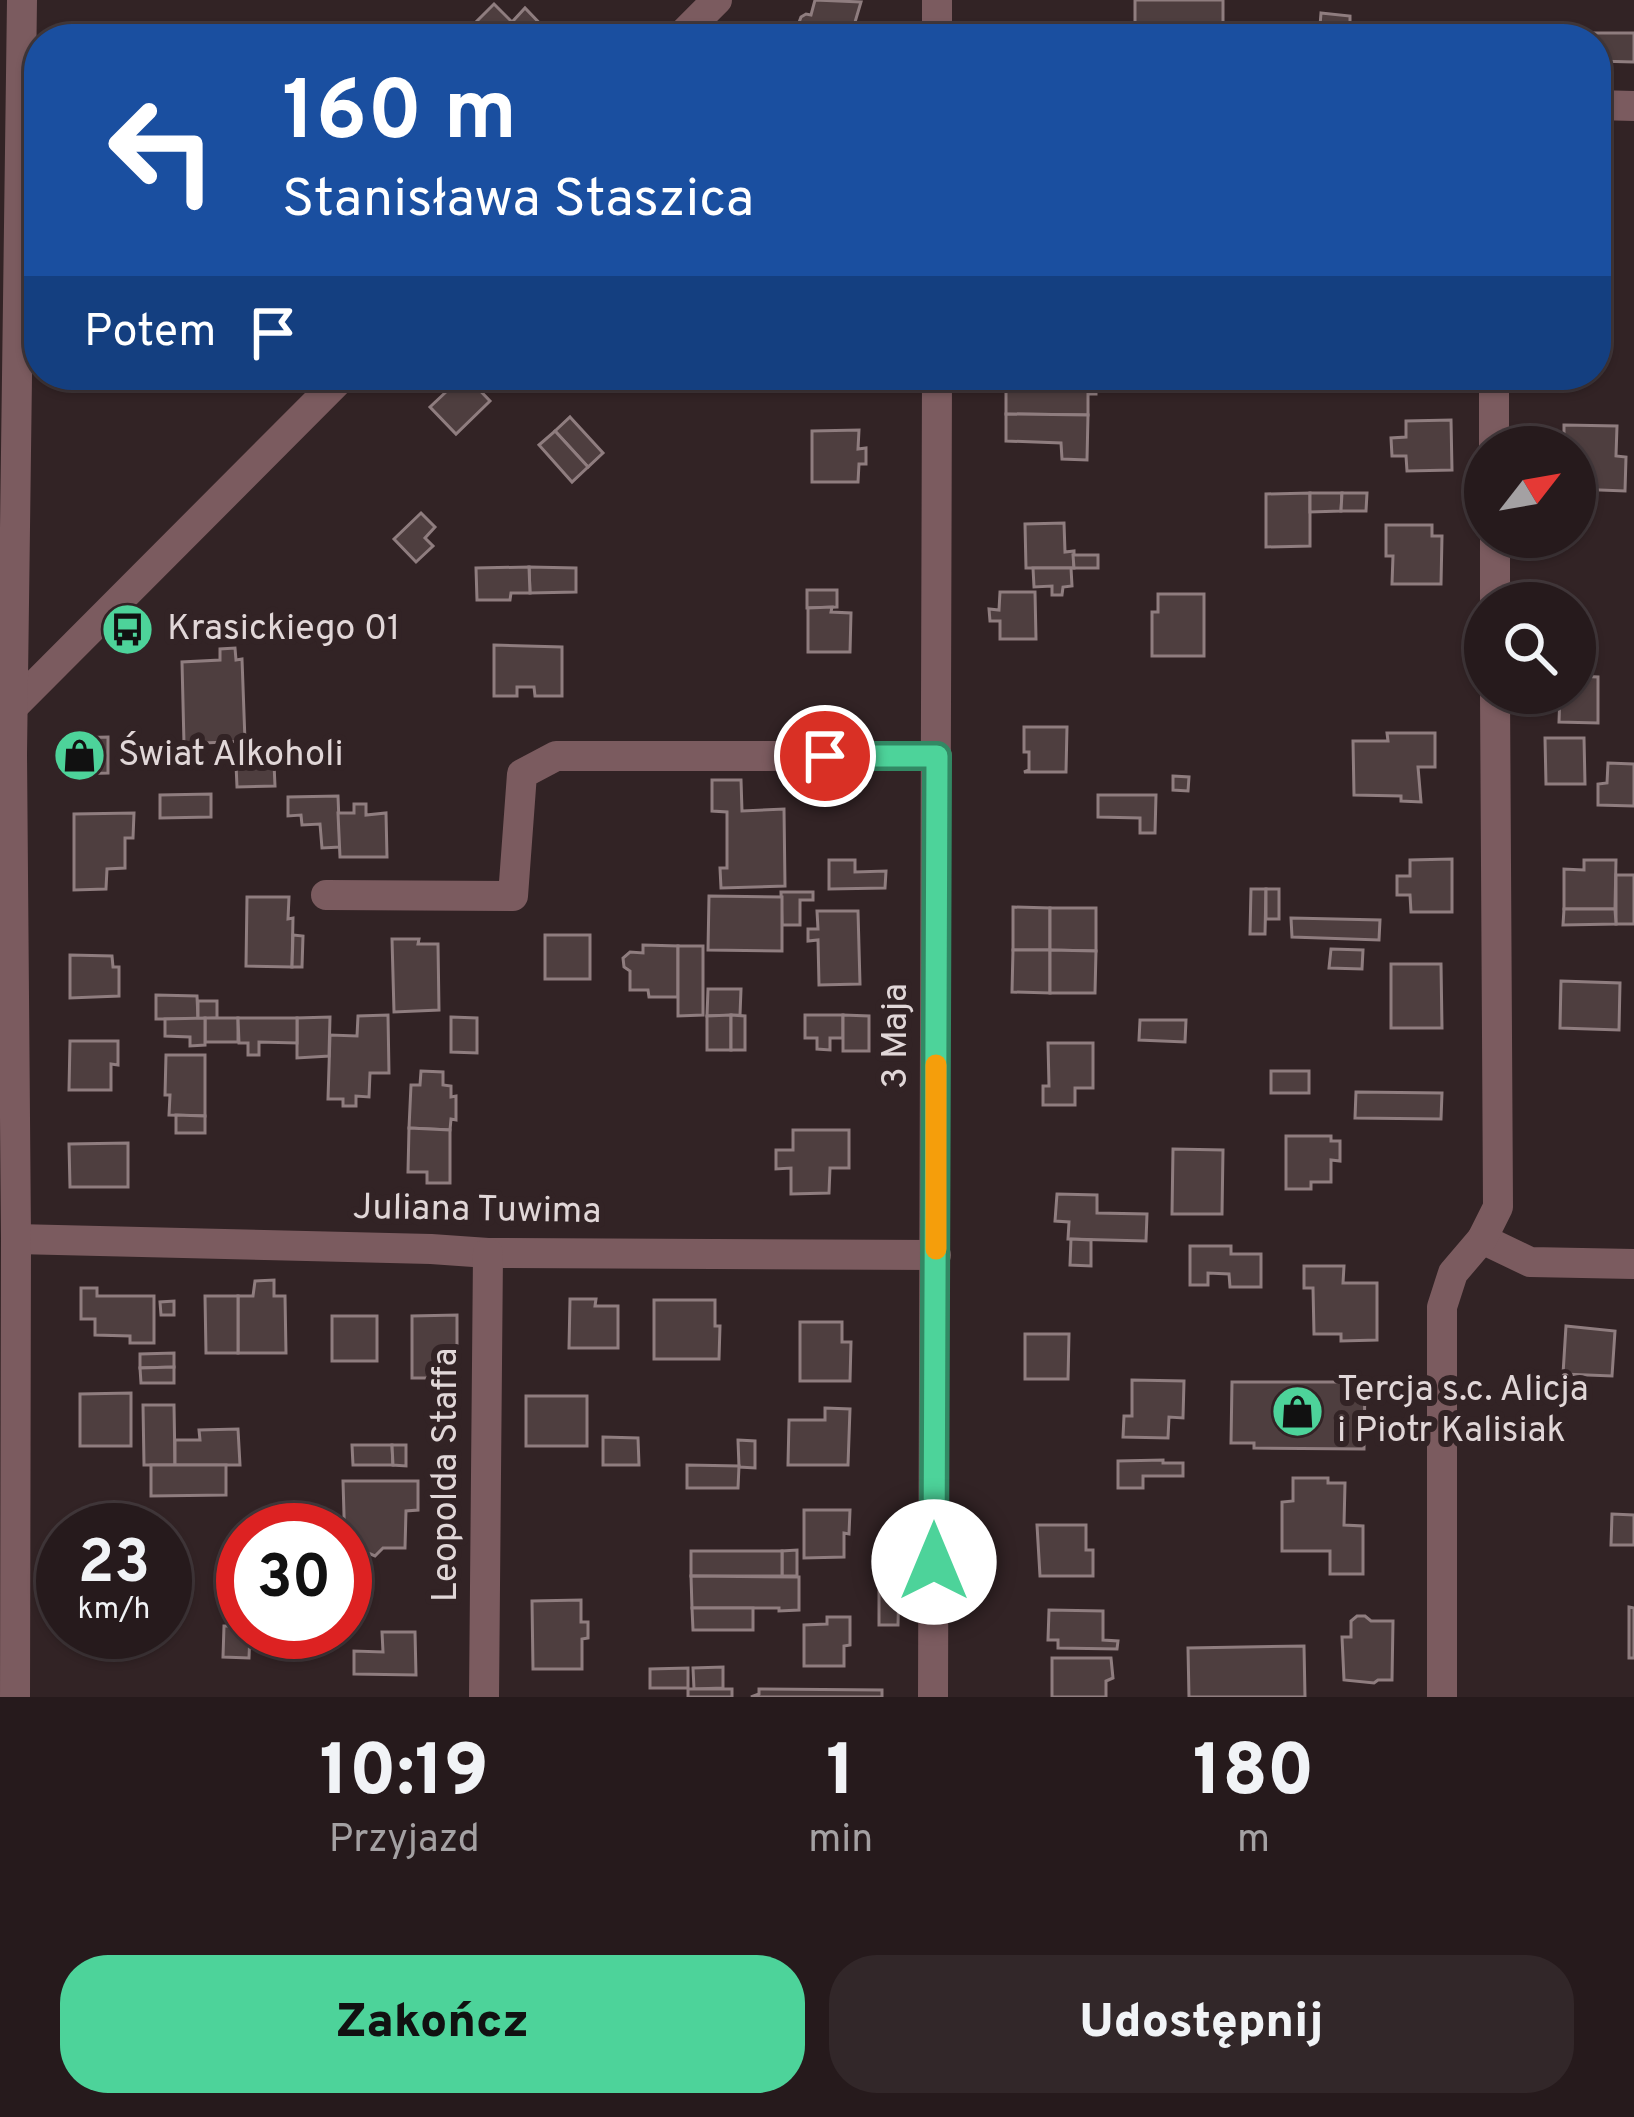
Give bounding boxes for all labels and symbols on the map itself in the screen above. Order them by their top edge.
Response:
north arrow [1464,426,1596,558]
bus stop icon: Krasickiego 01 [100,602,156,658]
place label: Krasickiego 01 [167,607,400,653]
pin [774,705,876,807]
shop icon: Świat Alkoholi [51,728,107,784]
place label: Świat Alkoholi [118,731,344,779]
street label: 3 Maja [874,983,920,1089]
street label: Juliana Tuwima [352,1186,602,1236]
street label: Leopolda Staffa [424,1348,470,1602]
place label: Tercja s.c. Alicja i Piotr Kalisiak [1337,1368,1589,1455]
shop icon: Tercja s.c. Alicja i Piotr Kalisiak [1270,1384,1326,1440]
position arrow [871,1499,997,1625]
speed limit sign: 30 [216,1503,372,1659]

